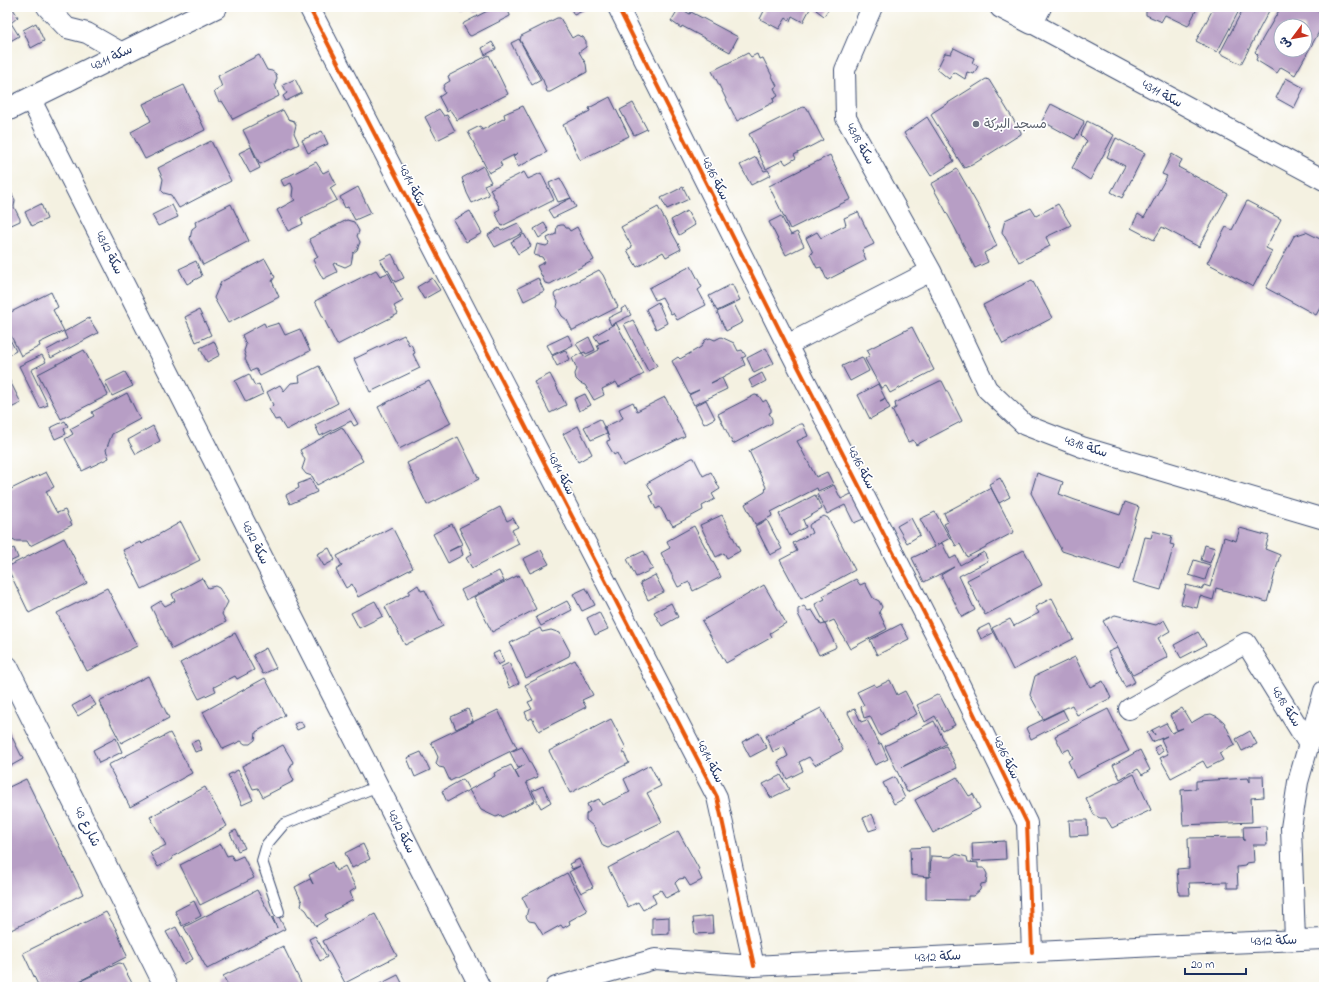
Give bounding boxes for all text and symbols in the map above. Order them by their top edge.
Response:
north arrow [1273,18,1313,58]
text: ش [1275,33,1295,52]
street label: سكة 4311 [88,40,136,76]
street label: سكة 4311 [1138,75,1186,113]
place label: مسجد البركة [984,115,1047,134]
marker: مسجد البركة [971,119,981,129]
street label: سكة 4318 [841,120,879,168]
street label: سكة 4316 [696,154,734,204]
street label: سكة 4314 [393,162,431,210]
street label: سكة 4312 [90,228,128,278]
street label: سكة 4318 [1062,431,1110,463]
street label: سكة 4316 [842,443,880,493]
street label: سكة 4314 [542,450,580,498]
street label: سكة 4312 [236,518,274,568]
street label: سكة 4318 [1266,683,1306,731]
street label: سكة 4316 [987,733,1025,783]
street label: سكة 4314 [691,738,729,786]
street label: شارع 43 [69,804,105,850]
street label: سكة 4312 [382,807,420,857]
street label: سكة 4312 [1251,931,1297,951]
street label: سكة 4312 [914,946,962,968]
scale bar [1185,950,1246,976]
text: 20 m [1191,956,1214,974]

